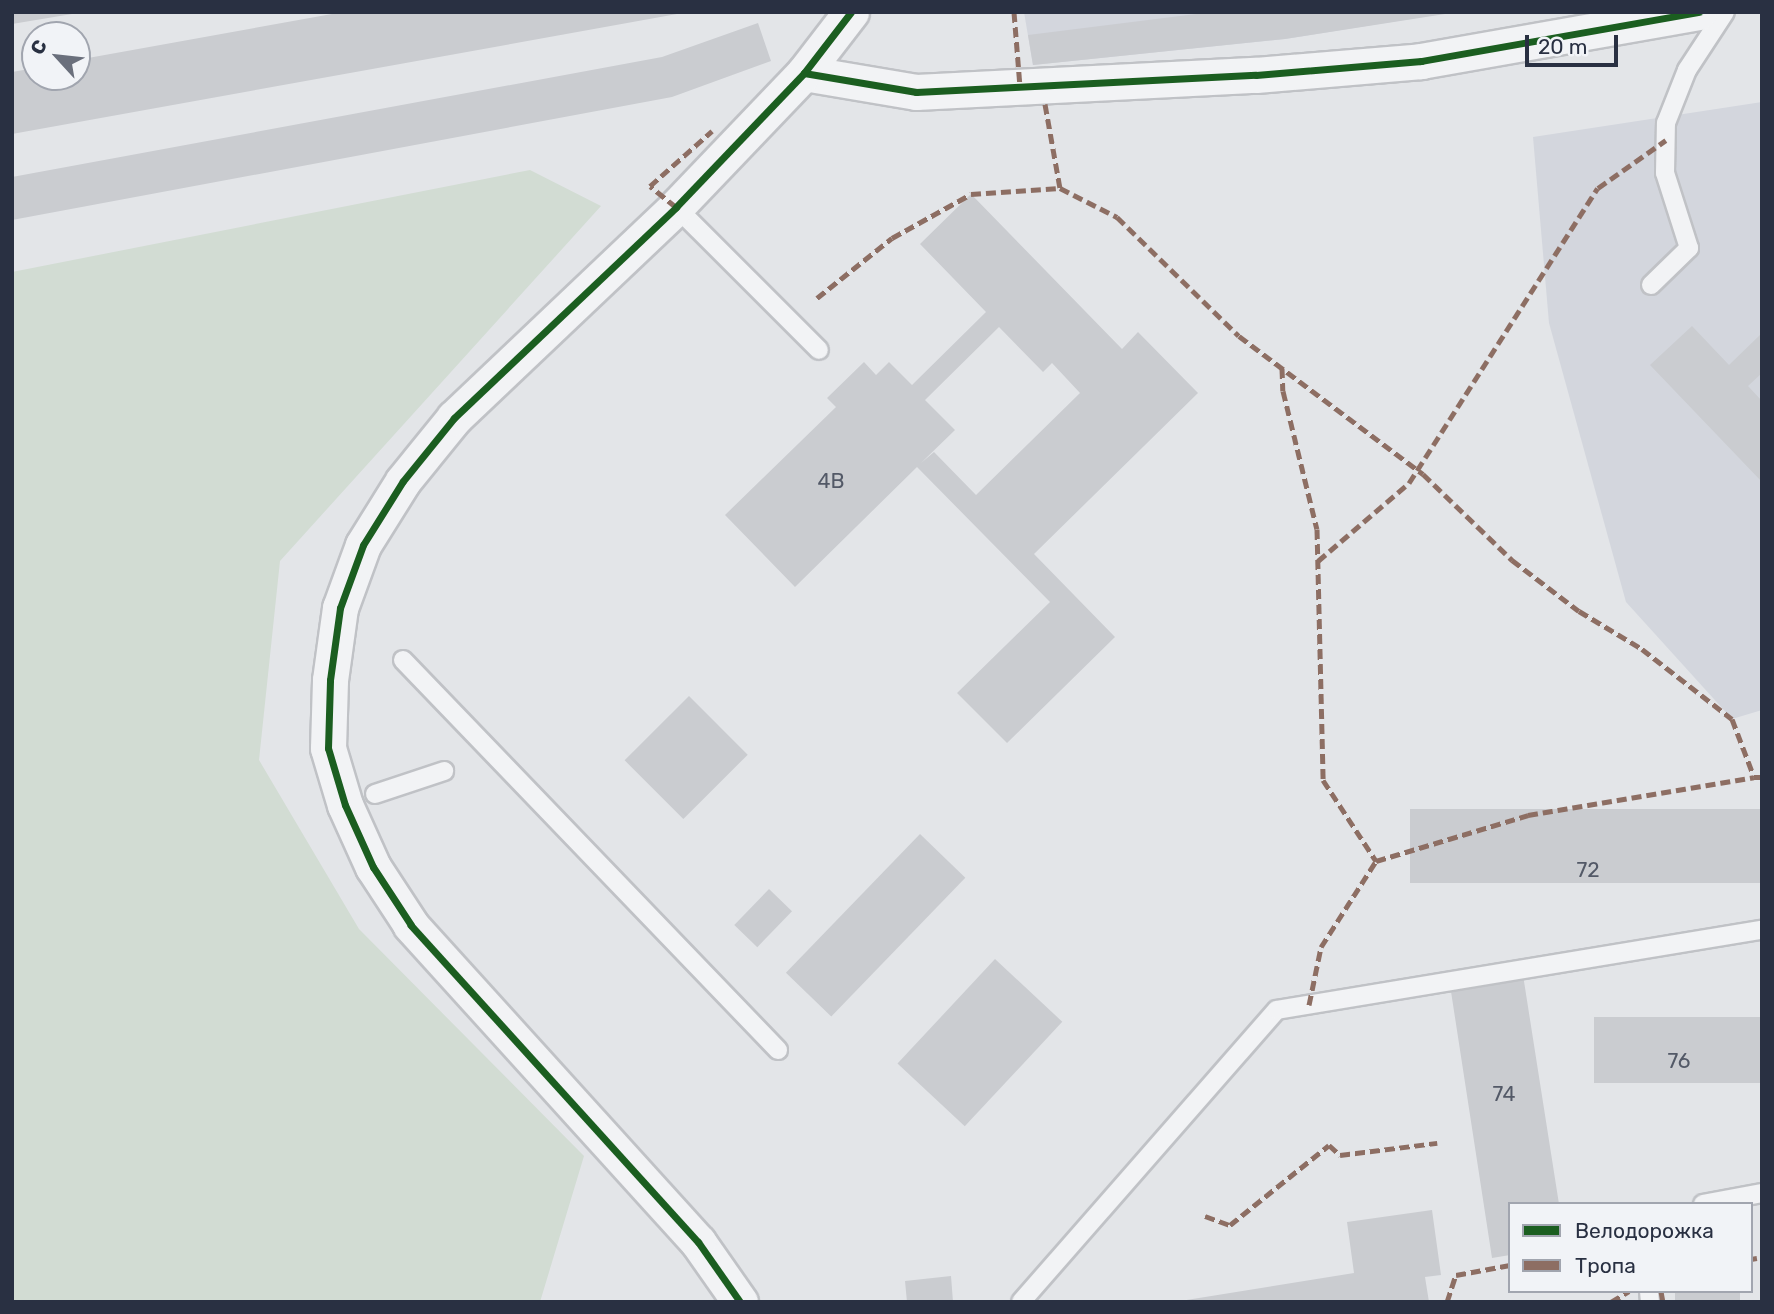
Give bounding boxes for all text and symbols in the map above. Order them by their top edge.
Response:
north arrow [21,21,91,91]
scale bar [1529,21,1622,65]
text: 20 m [1538,34,1587,59]
text: С [25,36,52,58]
house number: 4В [817,468,845,494]
house number: 72 [1576,857,1600,883]
house number: 76 [1668,1048,1690,1074]
house number: 74 [1492,1081,1516,1107]
legend [1508,1202,1753,1293]
text: Велодорожка [1575,1218,1714,1243]
text: Тропа [1575,1253,1636,1278]

